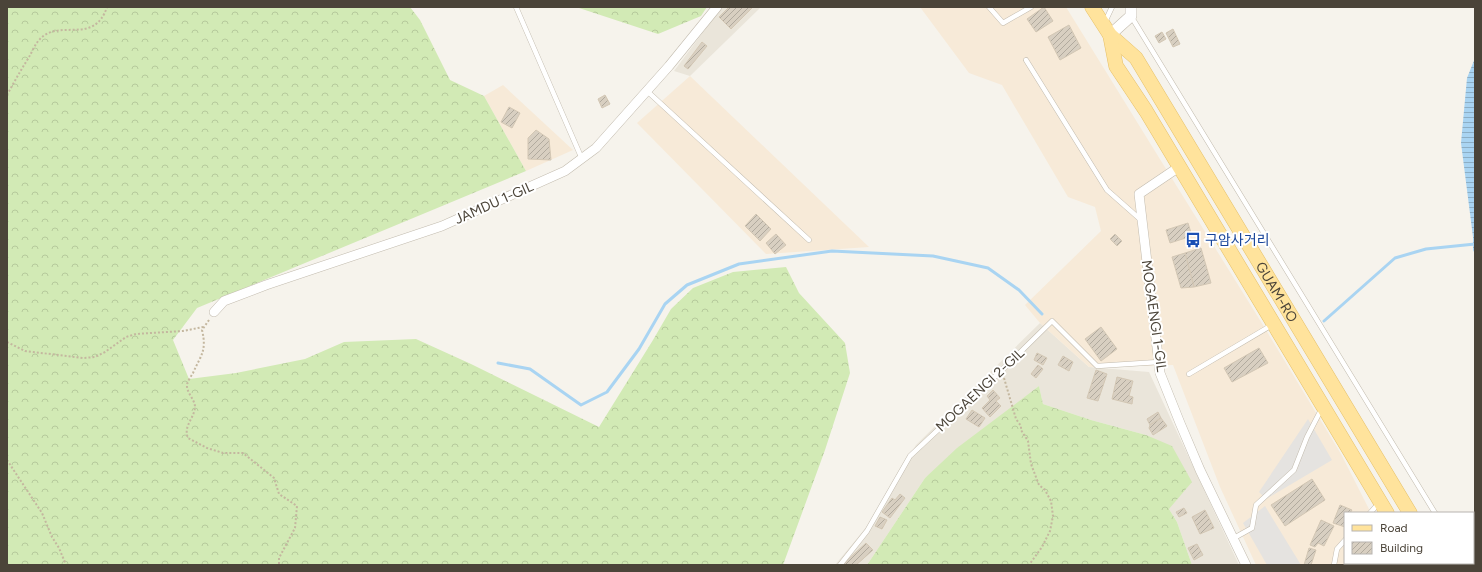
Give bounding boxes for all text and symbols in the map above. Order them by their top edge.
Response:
street label: JAMDU 1-GIL [452,178,537,228]
bus stop icon: 구암사거리 [1184,231,1202,249]
place label: 구암사거리 [1205,232,1269,249]
street label: MOGAENGI 1-GIL [1138,259,1170,374]
street label: GUAM-RO [1252,259,1302,325]
street label: MOGAENGI 2-GIL [932,344,1028,435]
legend [1344,512,1474,564]
text: Road [1380,521,1408,535]
text: Building [1380,541,1423,555]

